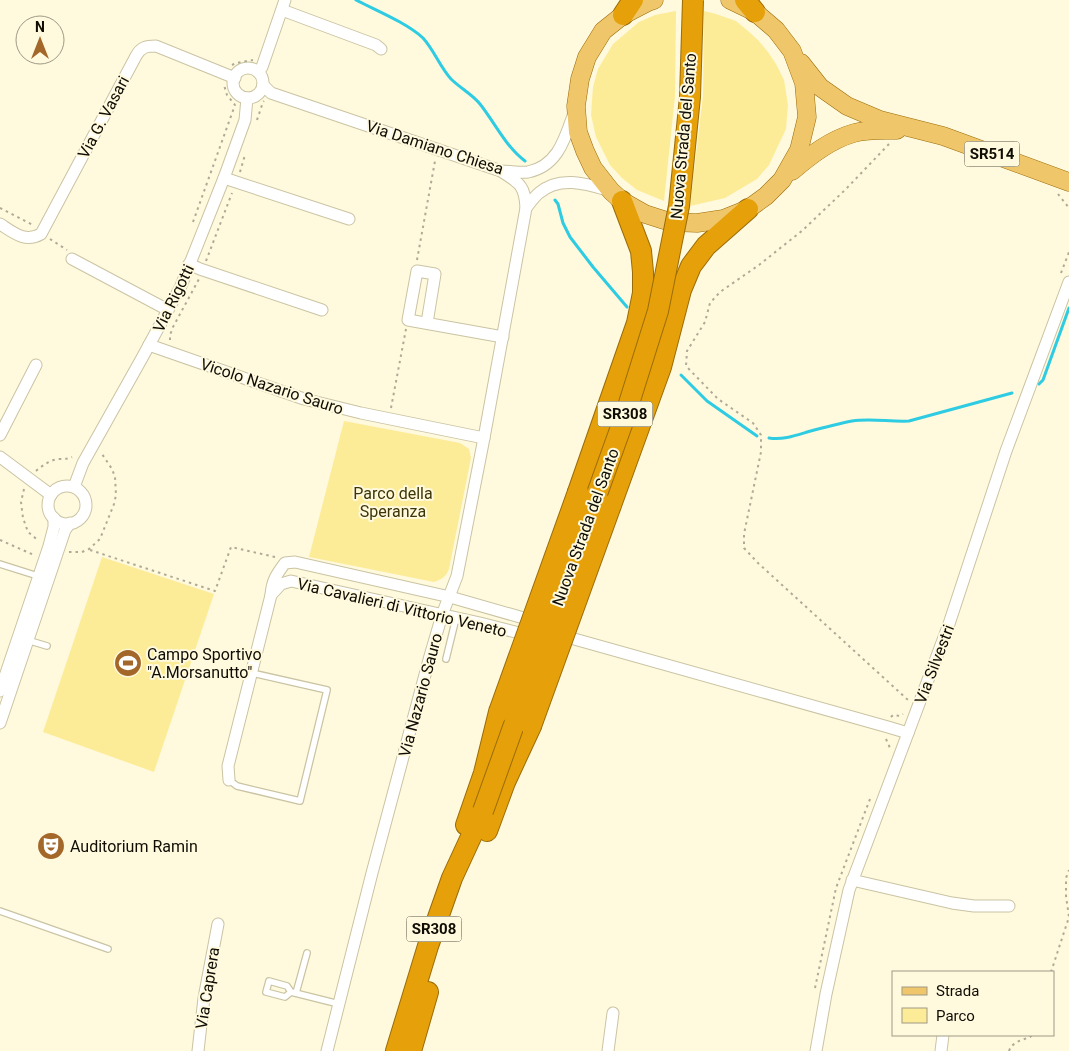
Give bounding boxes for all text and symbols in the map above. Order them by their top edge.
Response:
north arrow [15,15,65,65]
text: N [35,19,45,35]
street label: Nuova Strada del Santo [667,52,700,220]
street label: Via G. Vasari [74,73,133,162]
street label: Via Damiano Chiesa [364,116,506,179]
road number: SR514 [964,142,1020,166]
street label: Via Rigotti [149,261,198,335]
street label: Vicolo Nazario Sauro [198,354,346,419]
road number: SR308 [598,402,652,426]
street label: Nuova Strada del Santo [548,446,623,609]
park label: Parco della Speranza [353,484,433,521]
street label: Via Cavalieri di Vittorio Veneto [295,574,508,641]
street label: Via Silvestri [911,622,958,706]
street label: Via Nazario Sauro [395,631,446,759]
place label: Campo Sportivo "A.Morsanutto" [147,645,262,682]
sports icon: Campo Sportivo "A.Morsanutto" [113,648,143,678]
theatre icon: Auditorium Ramin [36,831,66,861]
place label: Auditorium Ramin [70,837,198,856]
road number: SR308 [406,916,462,942]
street label: Via Caprera [192,946,223,1030]
legend [892,971,1054,1036]
text: Strada [936,982,979,1000]
text: Parco [936,1007,975,1025]

